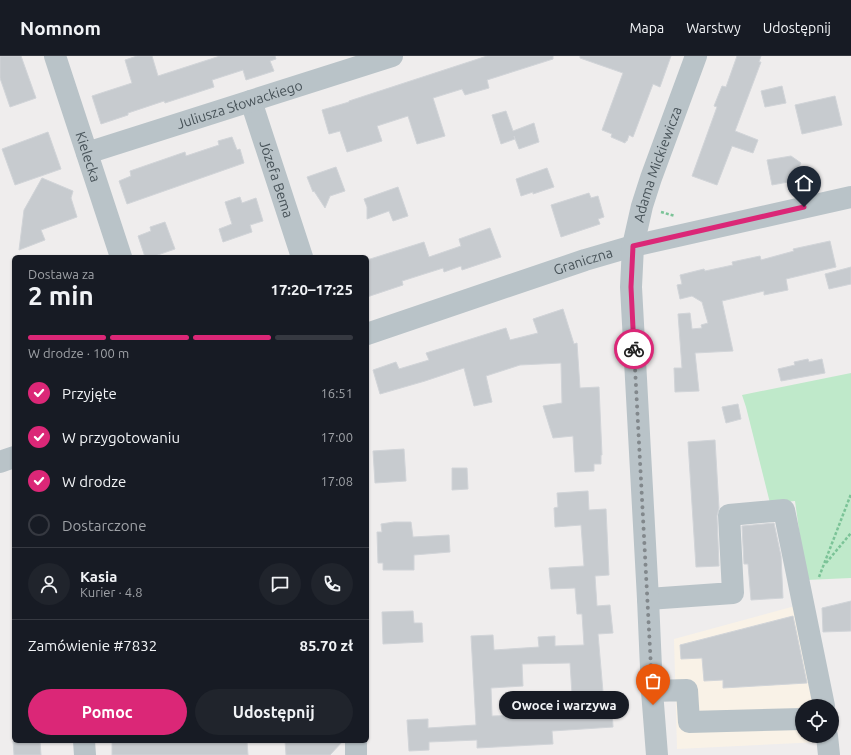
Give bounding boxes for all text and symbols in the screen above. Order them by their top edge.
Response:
text: Nomnom [20,17,101,39]
text: Mapa [629,20,664,36]
text: Warstwy [686,20,741,36]
text: Udostępnij [763,20,831,36]
street label: Juliusza Słowackiego [175,77,304,132]
street label: Adama Mickiewicza [631,104,685,224]
street label: Kielecka [72,129,104,184]
street label: Józefa Bema [256,138,297,220]
pin [787,166,821,207]
icon: home [793,172,815,194]
street label: Graniczna [551,244,615,278]
text: Dostawa za [28,267,95,281]
text: 2 min [28,281,94,310]
text: 17:20–17:25 [270,281,353,298]
courier [614,329,654,369]
icon: bike [623,338,645,360]
text: W drodze · 100 m [28,346,129,360]
icon: check [28,382,50,404]
text: Przyjęte [62,385,117,402]
text: 16:51 [320,386,353,400]
icon: check [28,426,50,448]
text: W przygotowaniu [62,429,180,446]
text: 17:00 [320,430,353,444]
icon: check [28,470,50,492]
text: W drodze [62,473,126,490]
text: 17:08 [320,474,353,488]
text: Dostarczone [62,517,146,534]
button: person [28,563,70,605]
button: chat [259,563,301,605]
button: phone [311,563,353,605]
text: Kasia [80,568,117,585]
text: Kurier · 4.8 [80,585,143,599]
text: Zamówienie #7832 [28,637,157,654]
text: 85.70 zł [299,637,353,654]
pin [636,664,670,705]
icon: bag [642,670,664,692]
button: Pomoc [28,689,187,735]
button: Udostępnij [195,689,353,735]
callout: Owoce i warzywa [499,691,629,719]
text: Owoce i warzywa [512,698,616,712]
map controls [795,699,839,743]
button: locate [795,699,839,743]

